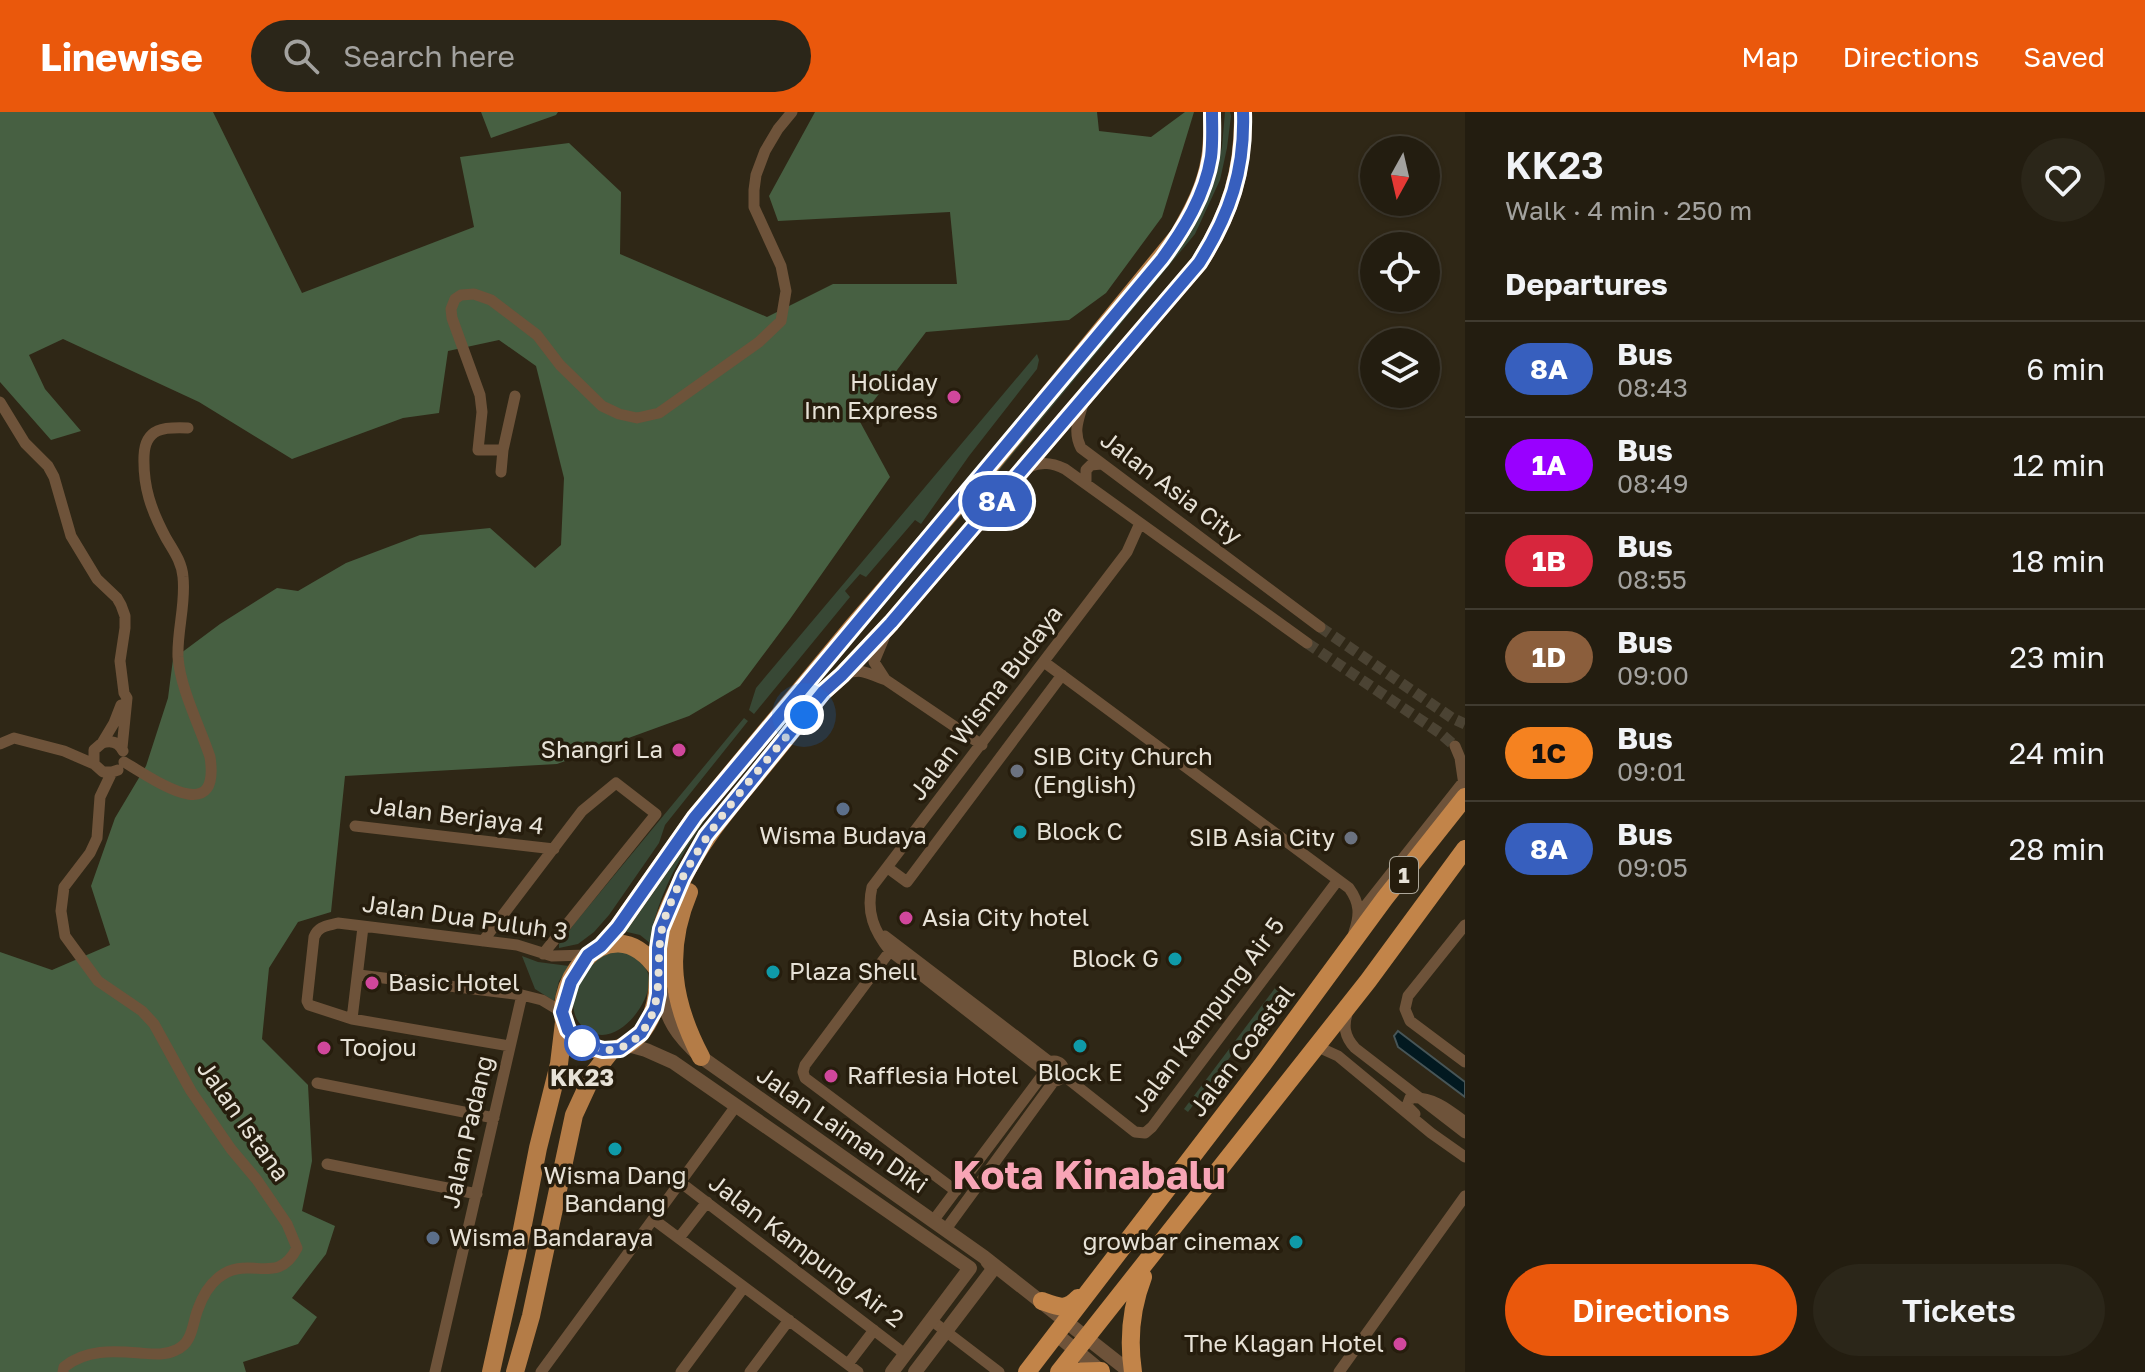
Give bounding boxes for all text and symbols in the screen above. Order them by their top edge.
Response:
search box [251,20,811,92]
text: Linewise [40,34,203,79]
icon: search [279,34,323,78]
text: Search here [343,38,515,74]
text: Map [1741,40,1798,73]
text: Directions [1842,40,1979,73]
text: Saved [2023,40,2105,73]
north arrow [1360,136,1440,216]
map controls [1360,136,1440,408]
button: heart [2021,138,2105,222]
text: KK23 [1505,142,1604,187]
text: Walk · 4 min · 250 m [1505,195,1752,226]
button: locate [1360,232,1440,312]
text: Departures [1505,266,1668,302]
button: layers [1360,328,1440,408]
text: Bus [1617,336,1673,372]
text: 6 min [2026,351,2105,387]
text: 8A [1530,352,1568,385]
place label: Holiday Inn Express [804,367,938,424]
text: 08:43 [1617,372,1688,403]
marker: Holiday Inn Express [945,388,963,406]
street label: Jalan Asia City [1095,424,1248,549]
text: Bus [1617,432,1673,468]
text: 12 min [2013,447,2105,483]
text: 1A [1532,448,1566,481]
text: 08:49 [1617,468,1688,499]
line badge: 8A [961,475,1033,527]
text: 8A [978,484,1016,517]
text: Bus [1617,528,1673,564]
text: 18 min [2012,543,2105,579]
text: 1B [1532,544,1566,577]
text: 08:55 [1617,564,1687,595]
street label: Jalan Wisma Budaya [902,599,1068,805]
text: Bus [1617,624,1673,660]
text: 23 min [2010,639,2105,675]
text: 1D [1532,640,1566,673]
text: 09:00 [1617,660,1689,691]
your location [784,695,824,735]
text: Bus [1617,720,1673,756]
place label: Shangri La [541,734,663,763]
text: 24 min [2009,735,2105,771]
text: 1C [1532,736,1566,769]
marker: Shangri La [670,741,688,759]
place label: SIB City Church (English) [1033,741,1213,798]
text: 09:01 [1617,756,1685,787]
marker: SIB City Church (English) [1008,762,1026,780]
street label: Jalan Berjaya 4 [369,789,546,840]
marker: Wisma Budaya [834,800,852,818]
place label: Block C [1036,816,1123,845]
text: Bus [1617,816,1673,852]
place label: Wisma Budaya [759,820,927,849]
place label: SIB Asia City [1189,822,1335,851]
marker: Block C [1011,823,1029,841]
marker: SIB Asia City [1342,829,1360,847]
text: 28 min [2009,831,2105,867]
text: 8A [1530,832,1568,865]
text: 09:05 [1617,852,1688,883]
road number: 1 [1390,857,1418,893]
street label: Jalan Dua Puluh 3 [361,888,570,945]
place label: Asia City hotel [922,902,1089,931]
marker: Asia City hotel [897,909,915,927]
street label: Jalan Kampung Air 5 [1124,911,1290,1117]
place label: Block G [1072,943,1159,972]
marker: Block G [1166,950,1184,968]
place label: Plaza Shell [789,956,917,985]
marker: Plaza Shell [764,963,782,981]
place label: Basic Hotel [388,967,520,996]
marker: Basic Hotel [363,974,381,992]
street label: Jalan Coastal [1182,979,1300,1121]
marker: KK23 [565,1026,599,1060]
place label: Toojou [340,1032,417,1061]
marker: Block E [1071,1037,1089,1055]
marker: Toojou [315,1039,333,1057]
street label: Jalan Padang [435,1053,498,1211]
street label: Jalan Istana [192,1054,296,1186]
place label: Block E [1037,1057,1123,1086]
street label: Jalan Laiman Diki [752,1059,934,1198]
place label: Rafflesia Hotel [847,1060,1018,1089]
place label: KK23 [550,1062,614,1091]
marker: Rafflesia Hotel [822,1067,840,1085]
marker: Wisma Dang Bandang [606,1140,624,1158]
district label: Kota Kinabalu [952,1150,1226,1198]
place label: Wisma Dang Bandang [544,1160,686,1217]
street label: Jalan Kampung Air 2 [704,1167,910,1333]
place label: Wisma Bandaraya [449,1222,653,1251]
place label: growbar cinemax [1083,1226,1280,1255]
marker: Wisma Bandaraya [424,1229,442,1247]
marker: growbar cinemax [1287,1233,1305,1251]
button: Directions [1505,1264,1797,1356]
button: Tickets [1813,1264,2105,1356]
place label: The Klagan Hotel [1184,1328,1384,1357]
marker: The Klagan Hotel [1391,1335,1409,1353]

